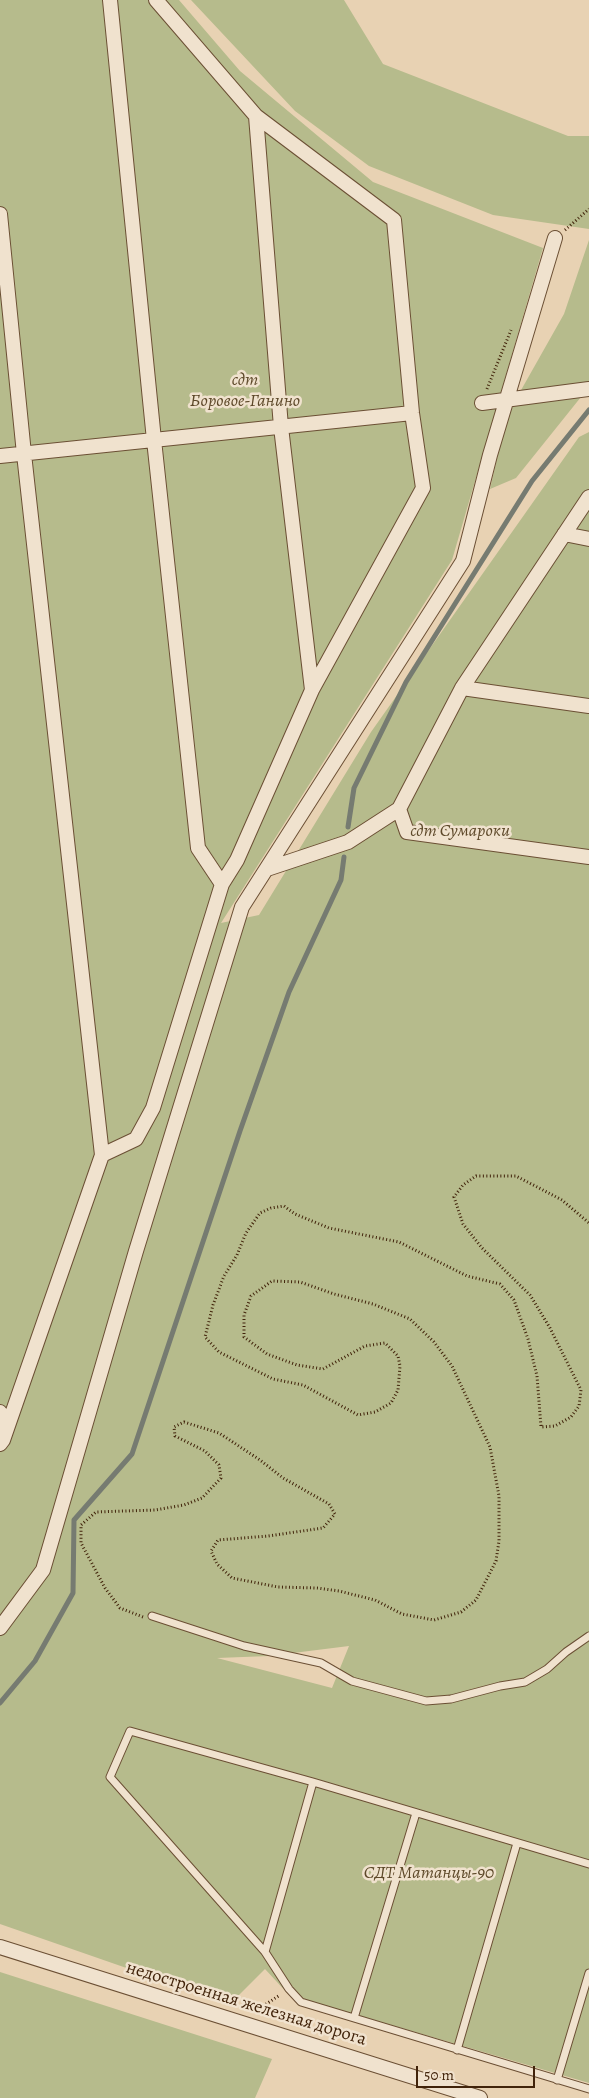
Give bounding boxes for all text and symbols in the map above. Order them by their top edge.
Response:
park label: сдт Боровое-Ганино [190,370,300,412]
park label: сдт Сумароки [410,821,510,843]
park label: СДТ Матанцы-90 [364,1863,494,1885]
street label: недостроенная железная дорога [123,1957,369,2051]
scale bar [419,2056,538,2088]
text: 50 m [424,2065,454,2085]

